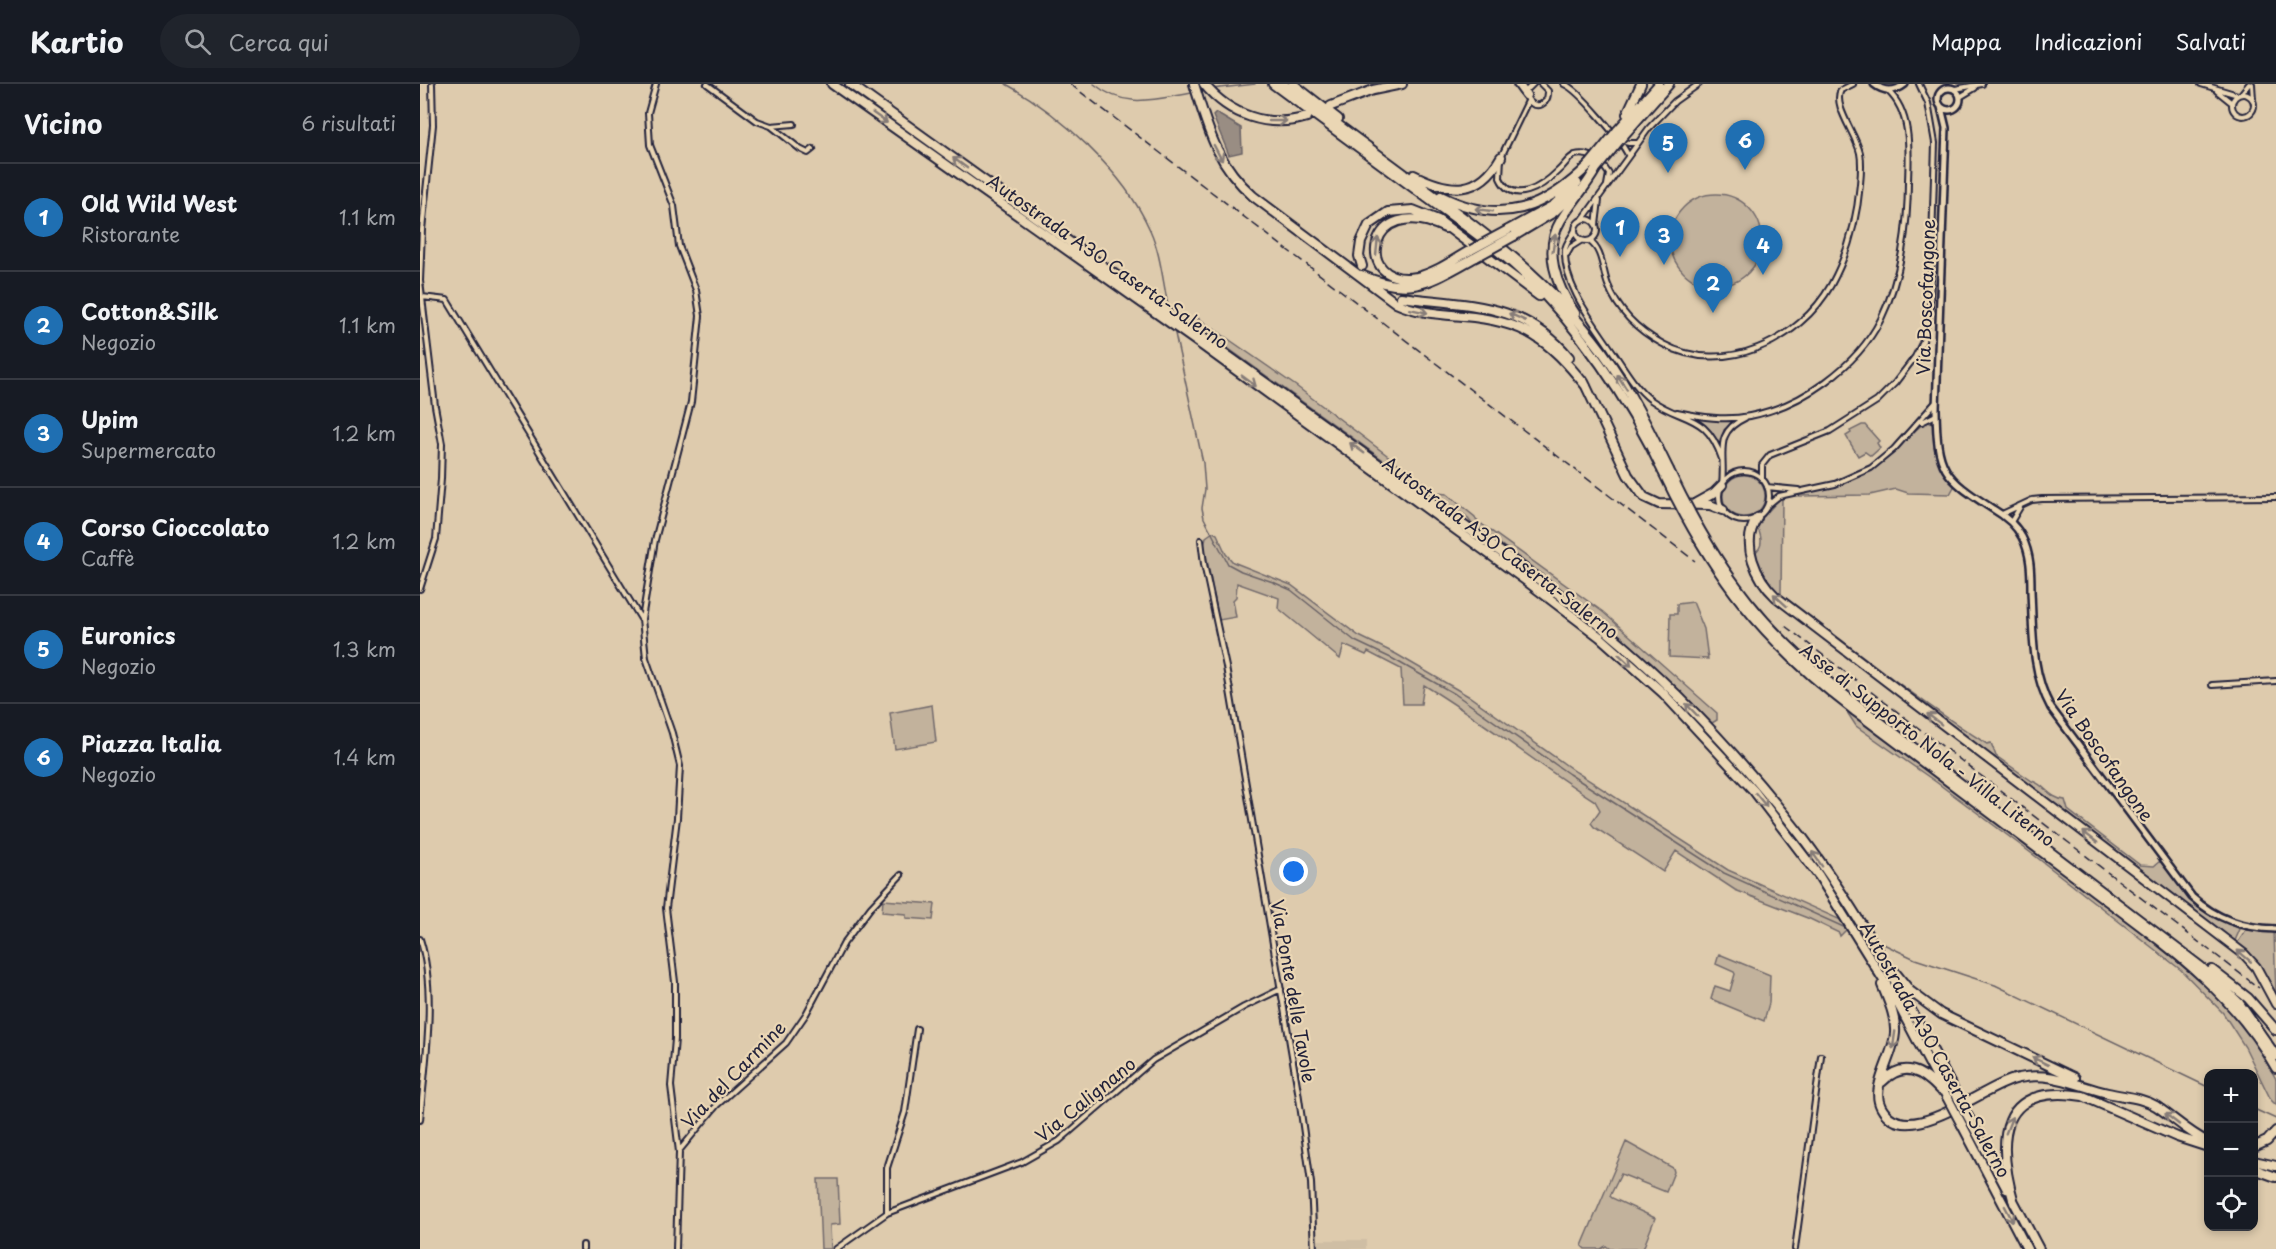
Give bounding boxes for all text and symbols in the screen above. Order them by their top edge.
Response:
search box [160,14,580,68]
text: Kartio [30,20,124,63]
icon: search [181,25,214,58]
text: Cerca qui [229,25,329,58]
text: Mappa [1931,25,2001,57]
text: Indicazioni [2034,25,2142,57]
text: Salvati [2175,25,2246,57]
text: Vicino [24,104,102,143]
text: 6 risultati [302,108,396,138]
one-way arrow [871,112,887,124]
one-way arrow [1268,115,1288,127]
pin: 6 [1726,120,1764,170]
pin: 5 [1648,124,1688,173]
one-way arrow [1212,144,1224,161]
one-way arrow [953,157,969,169]
street label: Autostrada A30 Caserta-Salerno [982,167,1234,355]
text: Old Wild West [81,186,237,219]
text: 1 [39,202,48,232]
text: 1.1 km [339,202,396,232]
one-way arrow [1474,204,1494,215]
pin: 1 [1600,208,1640,257]
pin: 3 [1644,216,1684,265]
street label: Via Boscofangone [1909,218,1941,376]
text: Ristorante [81,219,180,249]
pin: 4 [1744,226,1782,275]
one-way arrow [1548,234,1559,253]
one-way arrow [1372,237,1383,257]
pin: 2 [1694,264,1732,313]
text: Cotton&Silk [81,294,218,327]
one-way arrow [1409,306,1428,317]
text: 2 [36,310,51,340]
text: 1.1 km [339,310,396,340]
one-way arrow [1509,310,1527,322]
text: Negozio [81,327,156,357]
one-way arrow [1615,373,1628,390]
one-way arrow [1241,375,1257,387]
text: Upim [81,402,139,435]
text: 3 [37,418,50,448]
text: 1.2 km [332,418,396,448]
text: Supermercato [81,435,216,465]
one-way arrow [1349,442,1365,454]
street label: Autostrada A30 Caserta-Salerno [1377,449,1625,645]
text: Corso Cioccolato [81,510,269,543]
text: 4 [37,526,50,556]
text: 1.2 km [332,526,396,556]
text: Caffè [81,543,135,573]
one-way arrow [1772,593,1787,607]
text: Euronics [81,618,175,651]
text: 5 [37,634,50,664]
text: 1.3 km [333,634,396,664]
street label: Asse di Supporto Nola - Villa Literno [1795,636,2061,852]
text: Negozio [81,651,156,681]
one-way arrow [1617,653,1632,667]
street label: Via Boscofangone [2049,683,2161,827]
one-way arrow [1684,703,1699,718]
one-way arrow [1927,713,1943,725]
text: Piazza Italia [81,726,222,759]
text: 6 [36,742,51,772]
text: 1.4 km [334,742,396,772]
text: Negozio [81,759,156,789]
one-way arrow [1754,791,1767,807]
one-way arrow [2082,831,2098,844]
one-way arrow [1811,851,1823,868]
your location [1279,857,1308,886]
street label: Via Ponte delle Tavole [1265,897,1323,1085]
street label: Autostrada A30 Caserta-Salerno [1854,916,2018,1182]
one-way arrow [2236,949,2252,962]
street label: Via del Carmine [674,1014,792,1134]
one-way arrow [1888,1029,1899,1049]
street label: Via Calignano [1029,1050,1141,1148]
one-way arrow [2031,1055,2049,1067]
map controls [2204,1069,2258,1231]
button: + [2204,1069,2258,1123]
one-way arrow [2164,1112,2180,1125]
one-way arrow [2004,1117,2015,1135]
button: − [2204,1123,2258,1177]
button: locate [2204,1177,2258,1231]
one-way arrow [2004,1204,2015,1222]

